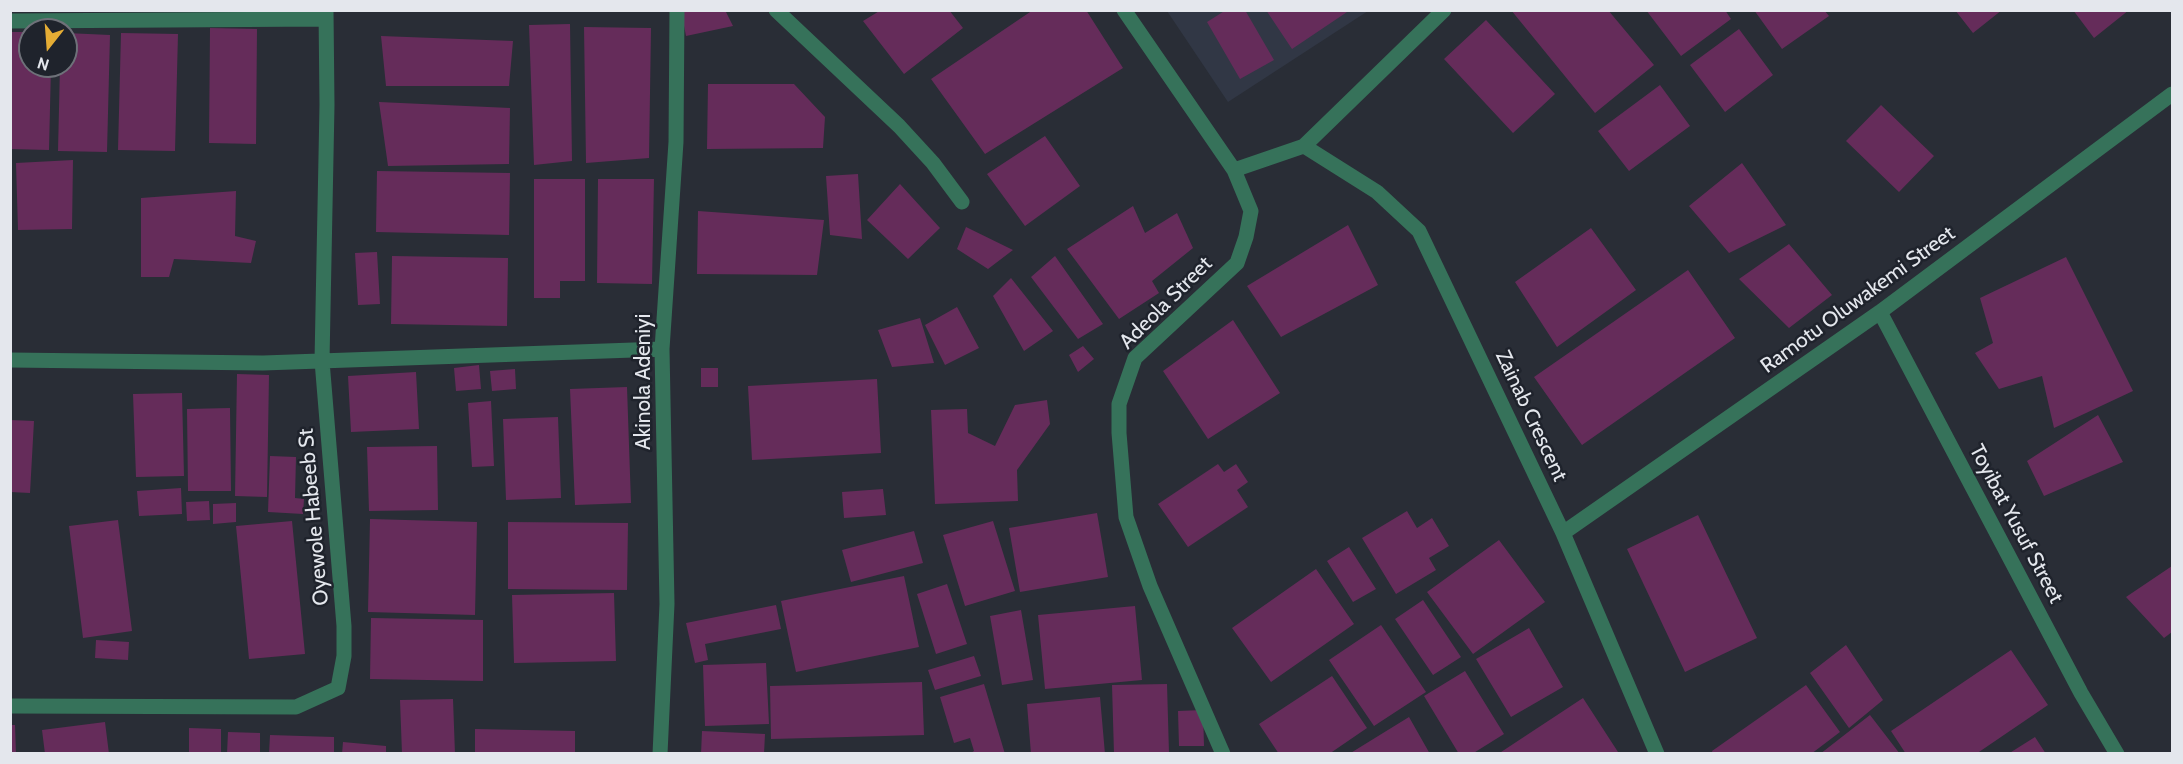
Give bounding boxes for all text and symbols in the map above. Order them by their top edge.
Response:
north arrow [18,18,78,78]
text: N [35,53,51,75]
street label: Ramotu Oluwakemi Street [1756,221,1960,379]
street label: Adeola Street [1115,252,1217,354]
street label: Akinola Adeniyi [631,314,657,450]
street label: Zainab Crescent [1490,347,1572,485]
street label: Oyewole Habeeb St [294,427,334,607]
street label: Toyibat Yusuf Street [1964,440,2068,608]

